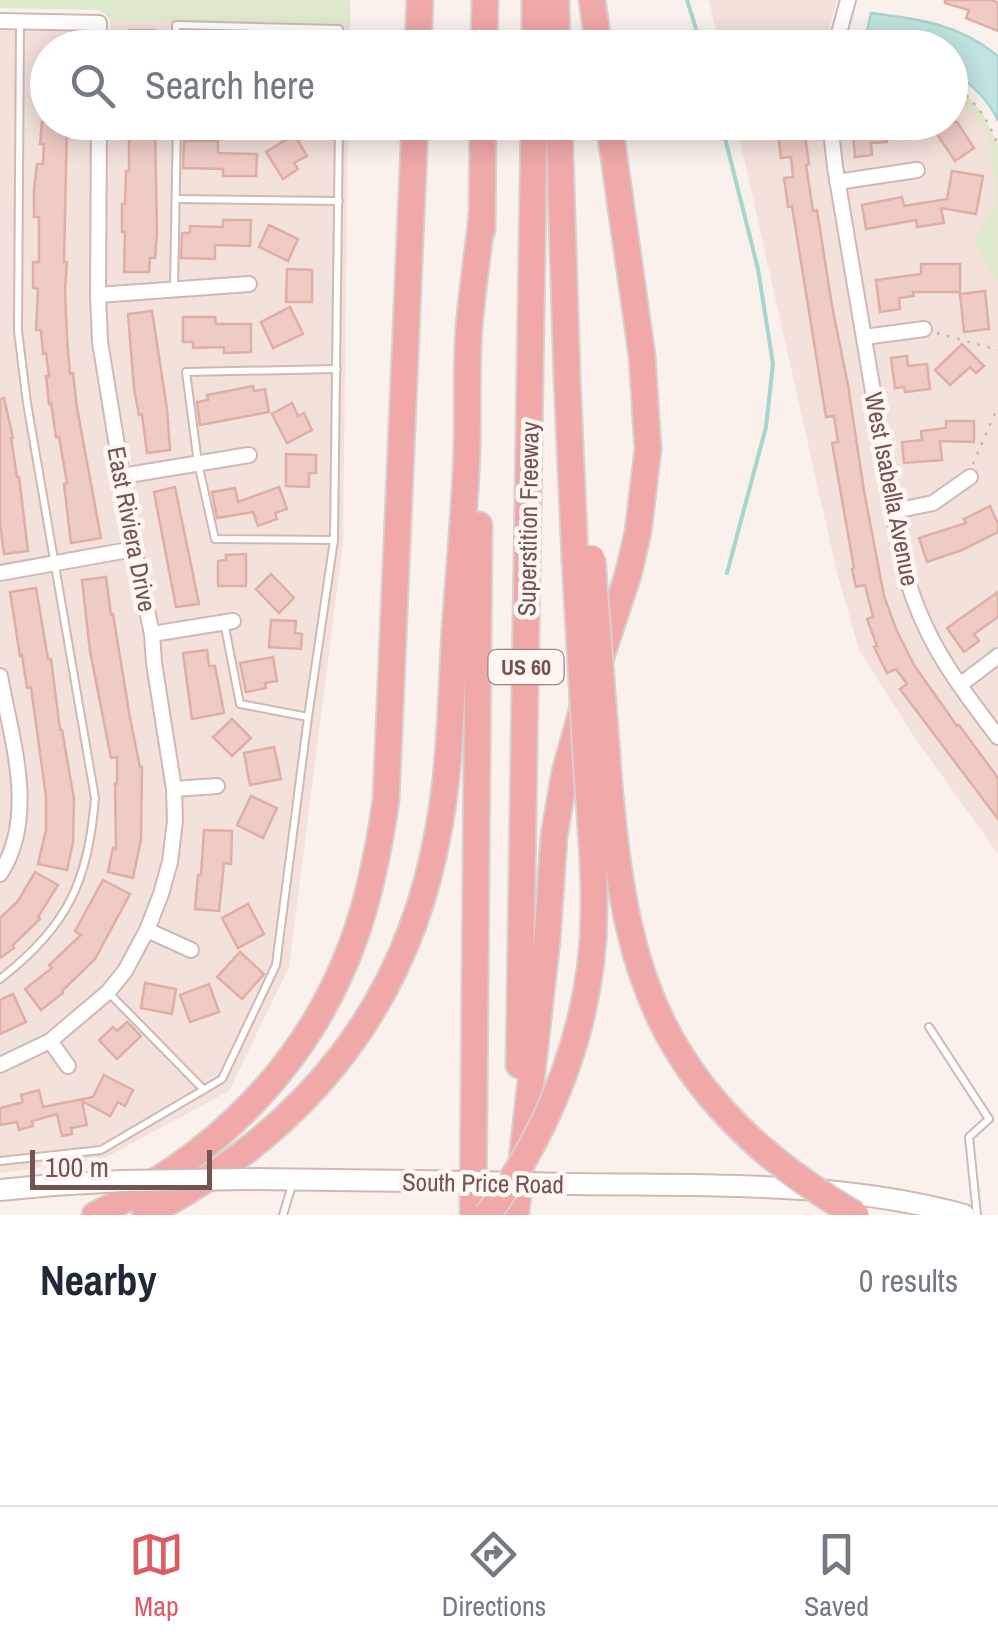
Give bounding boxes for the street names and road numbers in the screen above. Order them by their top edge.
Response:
street label: West Isabella Avenue [857,389,927,589]
street label: Superstition Freeway [509,421,547,617]
street label: East Riviera Drive [99,444,165,614]
road number: US 60 [488,650,564,684]
street label: South Price Road [402,1165,564,1201]

